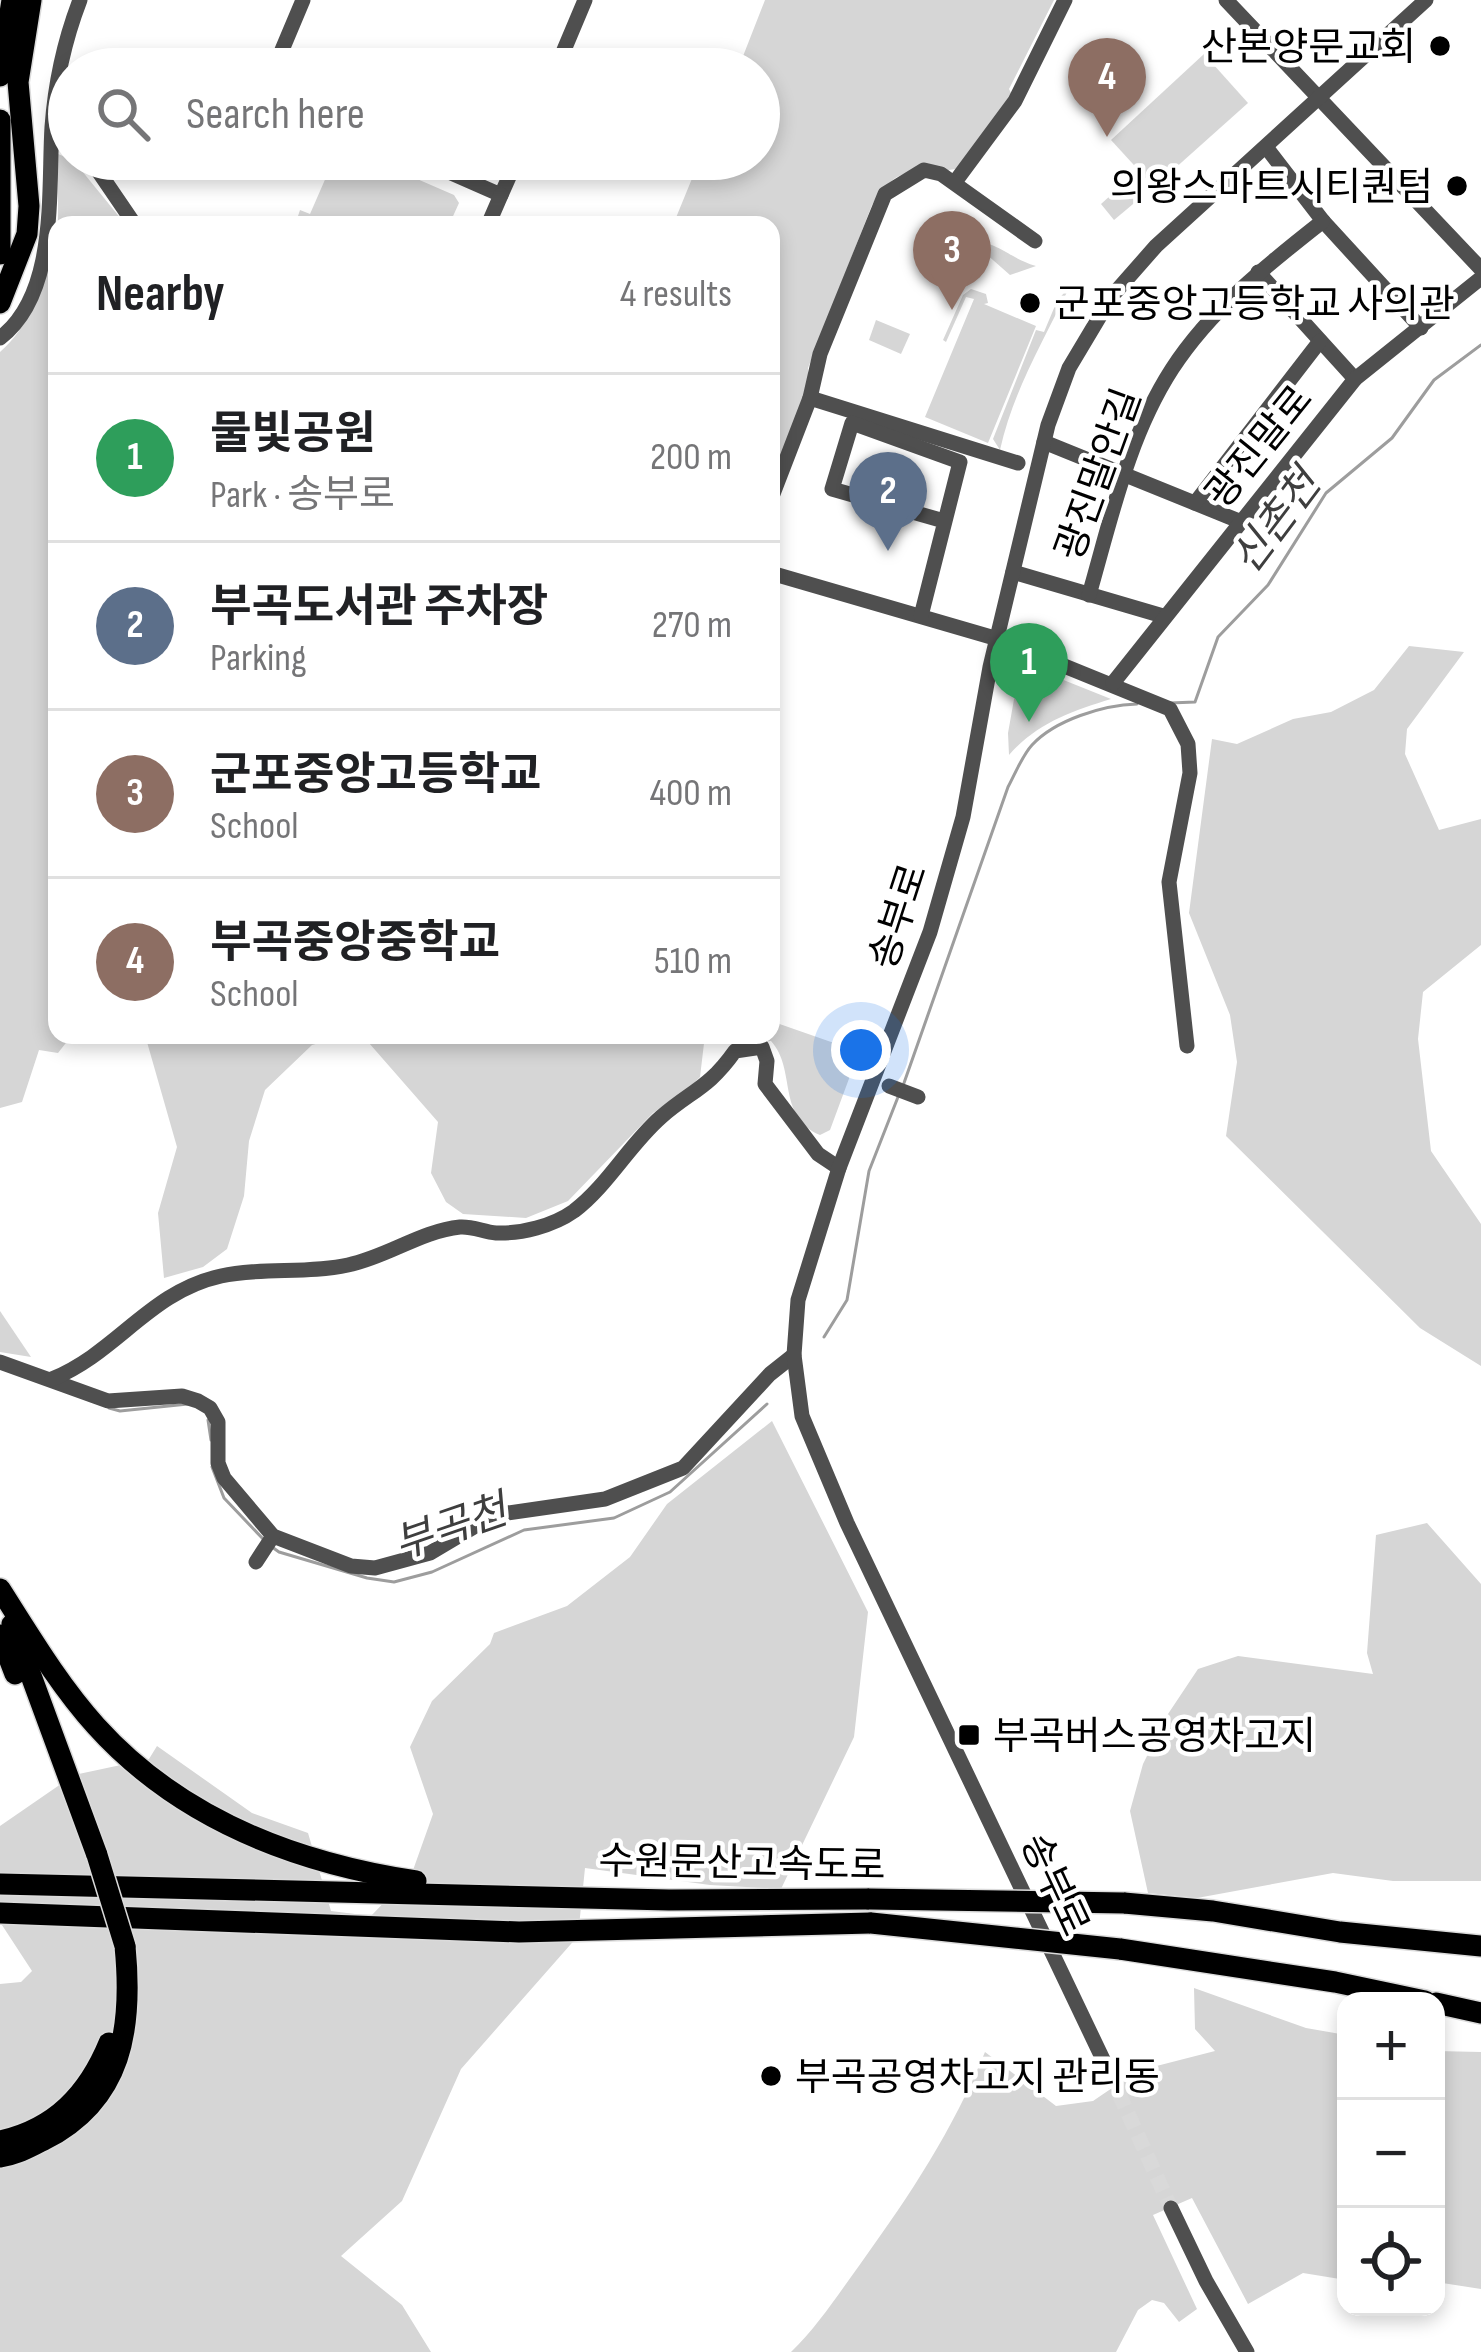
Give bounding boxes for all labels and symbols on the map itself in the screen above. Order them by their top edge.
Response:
place label: 산본양문교회 [1201,25,1416,72]
marker: 산본양문교회 [1427,33,1453,59]
pin: 4 [1068,38,1146,137]
place label: 의왕스마트시티퀀텀 [1110,165,1433,212]
marker: 의왕스마트시티퀀텀 [1444,173,1470,199]
pin: 3 [913,211,991,310]
place label: 군포중앙고등학교 사의관 [1054,282,1455,329]
marker: 군포중앙고등학교 사의관 [1017,290,1043,316]
street label: 광진말로 [1197,377,1323,518]
street label: 광진말안길 [1047,383,1152,567]
pin: 2 [849,452,927,551]
water label: 신촌천 [1222,457,1335,584]
pin: 1 [990,623,1068,722]
street label: 송부로 [860,858,938,975]
your location [831,1020,891,1080]
water label: 부곡천 [388,1484,518,1571]
place label: 부곡버스공영차고지 [993,1714,1316,1761]
marker: 부곡버스공영차고지 [956,1722,982,1748]
street label: 송부로 [1010,1826,1098,1944]
street label: 수원문산고속도로 [598,1838,886,1891]
place label: 부곡공영차고지 관리동 [795,2055,1160,2102]
marker: 부곡공영차고지 관리동 [758,2063,784,2089]

